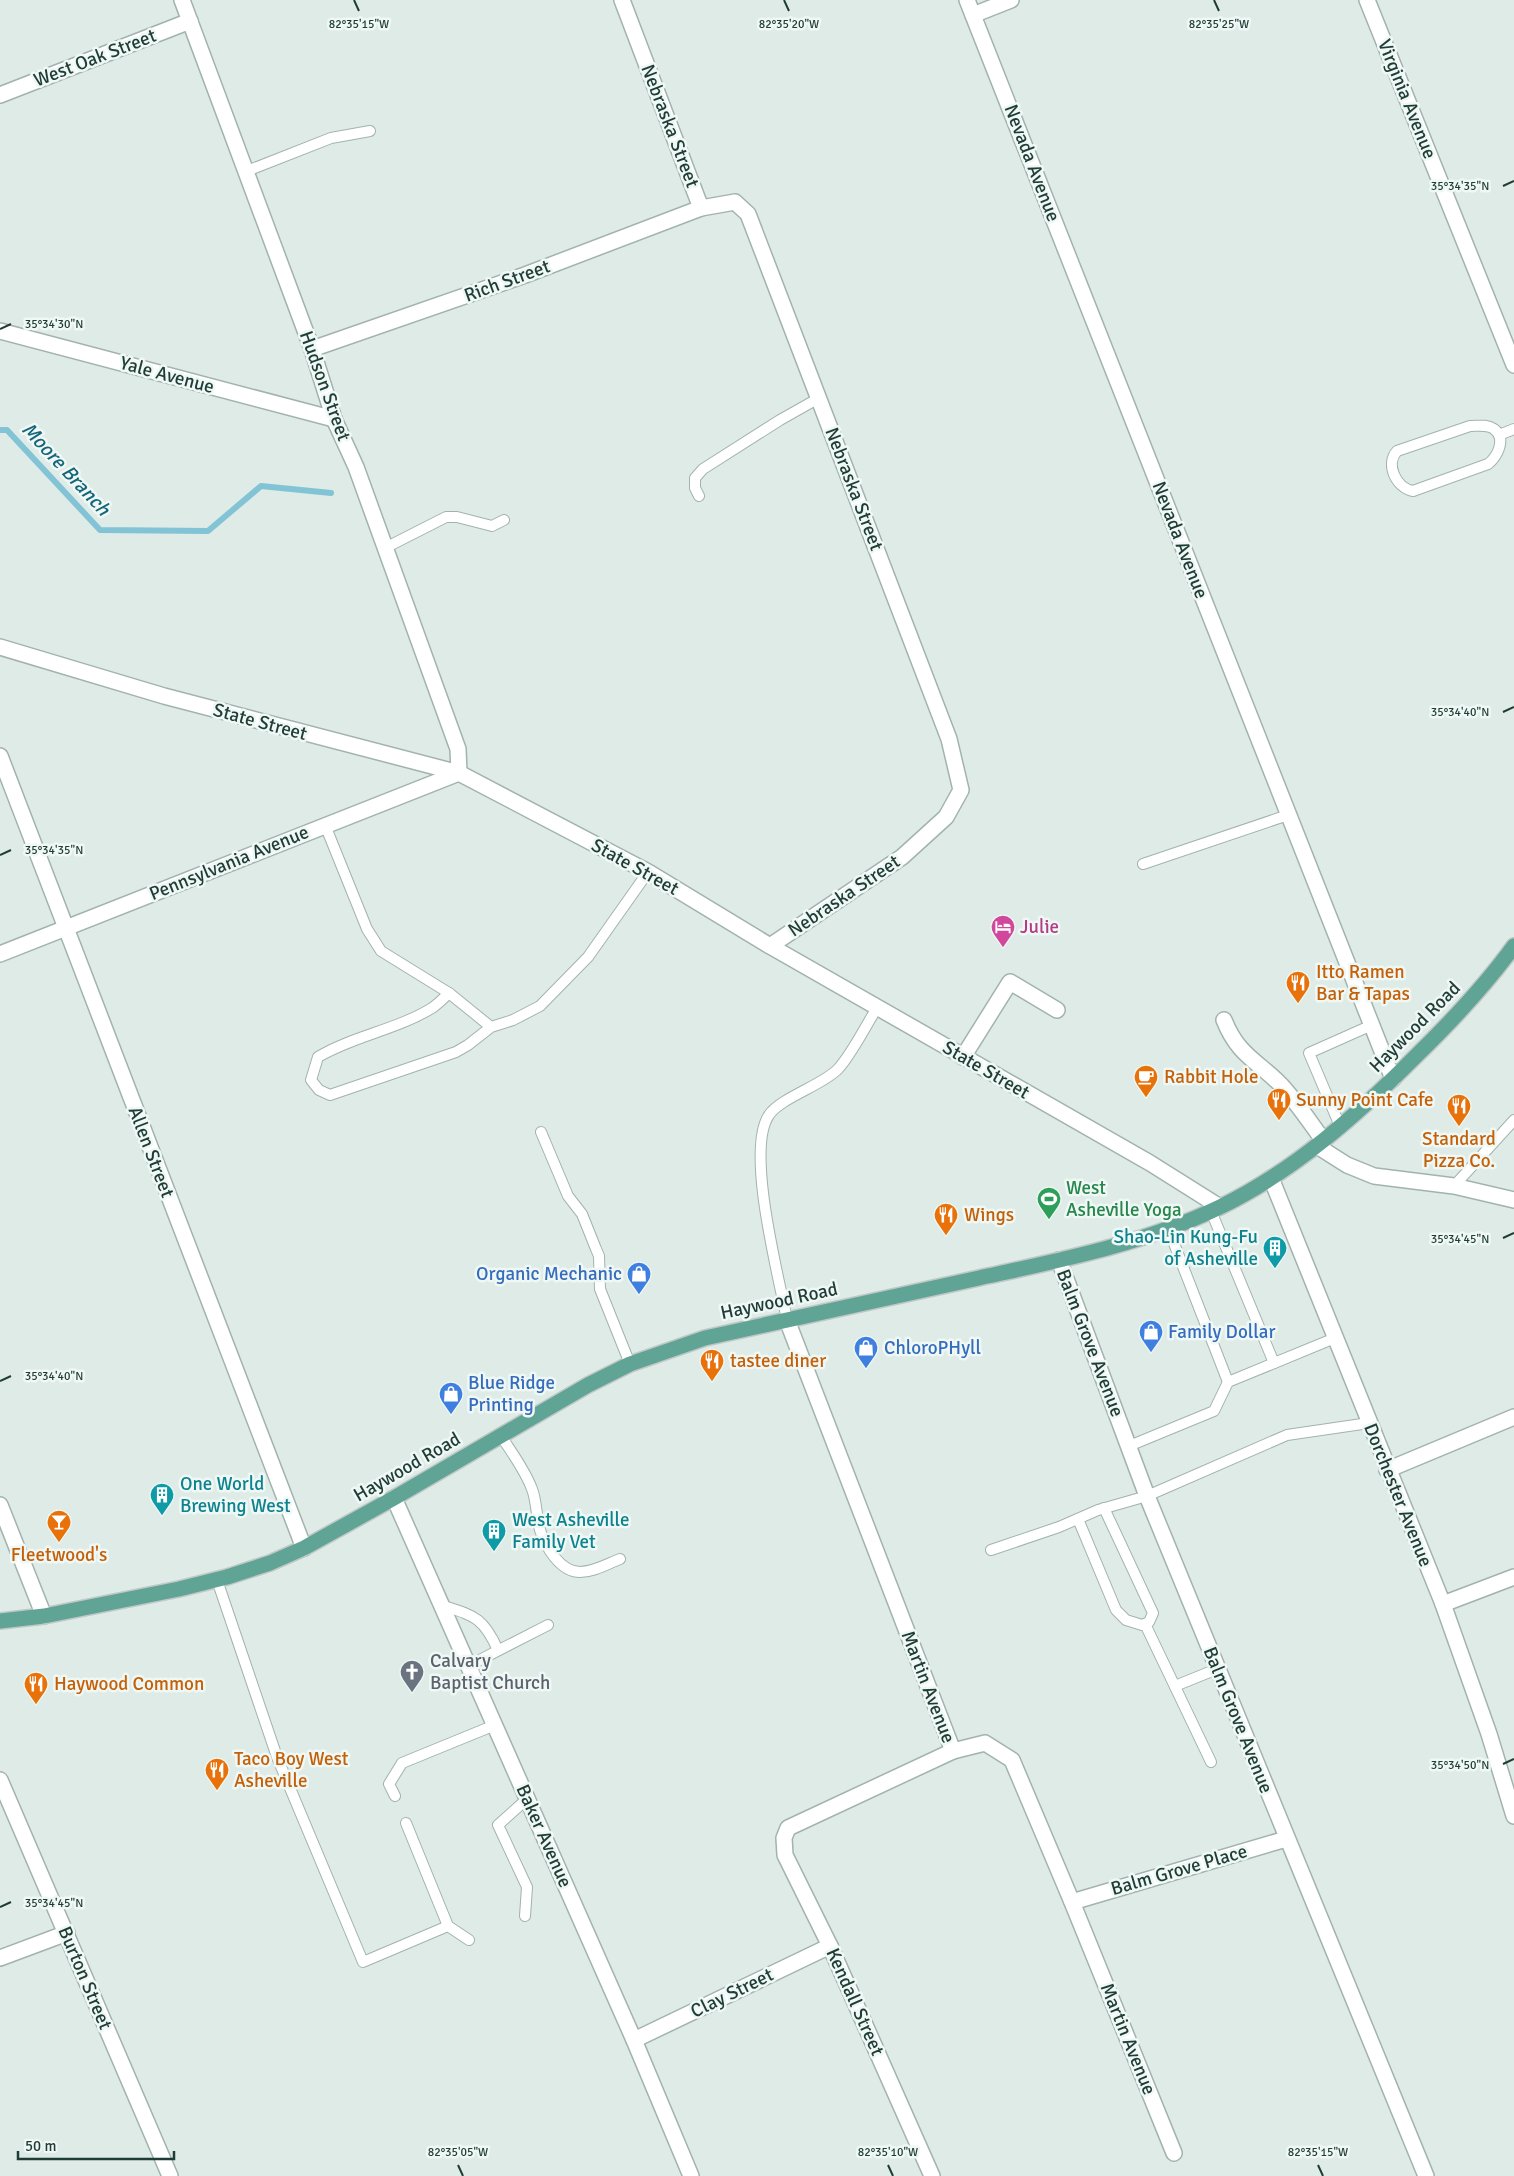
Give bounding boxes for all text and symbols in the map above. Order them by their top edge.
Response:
text: 82°35'15"W [329,17,389,32]
text: 82°35'20"W [759,17,819,32]
text: 82°35'25"W [1189,17,1249,32]
street label: West Oak Street [30,24,160,92]
street label: Virginia Avenue [1372,36,1442,162]
street label: Nebraska Street [635,61,705,191]
street label: Nevada Avenue [999,101,1065,225]
text: 35°34'35"N [1431,179,1489,194]
street label: Rich Street [461,254,554,308]
text: 35°34'30"N [25,317,83,332]
street label: Hudson Street [294,328,356,445]
street label: Yale Avenue [117,351,217,399]
water label: Moore Branch [16,417,116,522]
street label: Nebraska Street [819,424,889,554]
street label: Nevada Avenue [1147,478,1213,602]
street label: State Street [210,698,310,746]
text: 35°34'40"N [1431,705,1489,720]
street label: Pennsylvania Avenue [146,820,312,906]
street label: State Street [587,833,683,901]
text: 35°34'35"N [25,843,83,858]
street label: Nebraska Street [783,849,905,942]
hotel icon: Julie [990,914,1016,948]
place label: Julie [1020,915,1059,939]
place label: Itto Ramen Bar & Tapas [1316,960,1410,1006]
restaurant icon: Itto Ramen Bar & Tapas [1285,970,1311,1004]
street label: Haywood Road [1364,976,1466,1078]
street label: State Street [938,1036,1034,1105]
cafe icon: Rabbit Hole [1133,1064,1159,1098]
place label: Rabbit Hole [1164,1065,1258,1089]
restaurant icon: Sunny Point Cafe [1266,1087,1292,1121]
place label: Sunny Point Cafe [1296,1088,1434,1112]
restaurant icon: Standard Pizza Co. [1446,1093,1472,1127]
street label: Allen Street [123,1103,179,1201]
place label: Standard Pizza Co. [1422,1127,1496,1173]
place label: West Asheville Yoga [1066,1176,1182,1222]
sports icon: West Asheville Yoga [1036,1186,1062,1220]
restaurant icon: Wings [933,1202,959,1236]
place label: Wings [964,1203,1014,1227]
place label: Shao-Lin Kung-Fu of Asheville [1114,1225,1258,1271]
text: 35°34'45"N [1431,1232,1489,1247]
building icon: Shao-Lin Kung-Fu of Asheville [1262,1235,1288,1269]
shop icon: Organic Mechanic [626,1261,652,1295]
place label: Organic Mechanic [476,1262,622,1286]
street label: Balm Grove Avenue [1051,1266,1129,1420]
street label: Haywood Road [718,1277,840,1325]
shop icon: Family Dollar [1138,1319,1164,1353]
place label: Family Dollar [1168,1320,1275,1344]
shop icon: ChloroPHyll [853,1335,879,1369]
place label: ChloroPHyll [884,1336,981,1360]
restaurant icon: tastee diner [699,1348,725,1382]
place label: tastee diner [730,1349,826,1373]
text: 35°34'40"N [25,1369,83,1384]
place label: Blue Ridge Printing [468,1371,555,1417]
shop icon: Blue Ridge Printing [438,1381,464,1415]
street label: Dorchester Avenue [1358,1420,1438,1570]
street label: Haywood Road [349,1427,465,1507]
place label: One World Brewing West [180,1472,291,1518]
building icon: One World Brewing West [149,1482,175,1516]
place label: West Asheville Family Vet [512,1508,629,1554]
bar icon: Fleetwood's [46,1509,72,1543]
building icon: West Asheville Family Vet [481,1518,507,1552]
place label: Fleetwood's [11,1543,107,1567]
street label: Martin Avenue [896,1627,960,1747]
street label: Balm Grove Avenue [1198,1643,1278,1797]
place label: Calvary Baptist Church [430,1649,550,1695]
church icon: Calvary Baptist Church [399,1659,425,1693]
restaurant icon: Haywood Common [23,1671,49,1705]
place label: Haywood Common [54,1672,204,1696]
place label: Taco Boy West Asheville [234,1747,349,1793]
restaurant icon: Taco Boy West Asheville [204,1757,230,1791]
text: 35°34'50"N [1431,1758,1489,1773]
street label: Baker Avenue [511,1781,577,1891]
street label: Balm Grove Place [1108,1839,1250,1901]
text: 35°34'45"N [25,1896,83,1911]
street label: Burton Street [53,1923,118,2033]
street label: Kendall Street [821,1944,890,2060]
street label: Clay Street [687,1963,778,2023]
street label: Martin Avenue [1095,1980,1161,2098]
scale bar [18,2128,174,2160]
text: 50 m [25,2137,56,2155]
text: 82°35'05"W [428,2145,488,2160]
text: 82°35'10"W [858,2145,918,2160]
text: 82°35'15"W [1288,2145,1348,2160]

